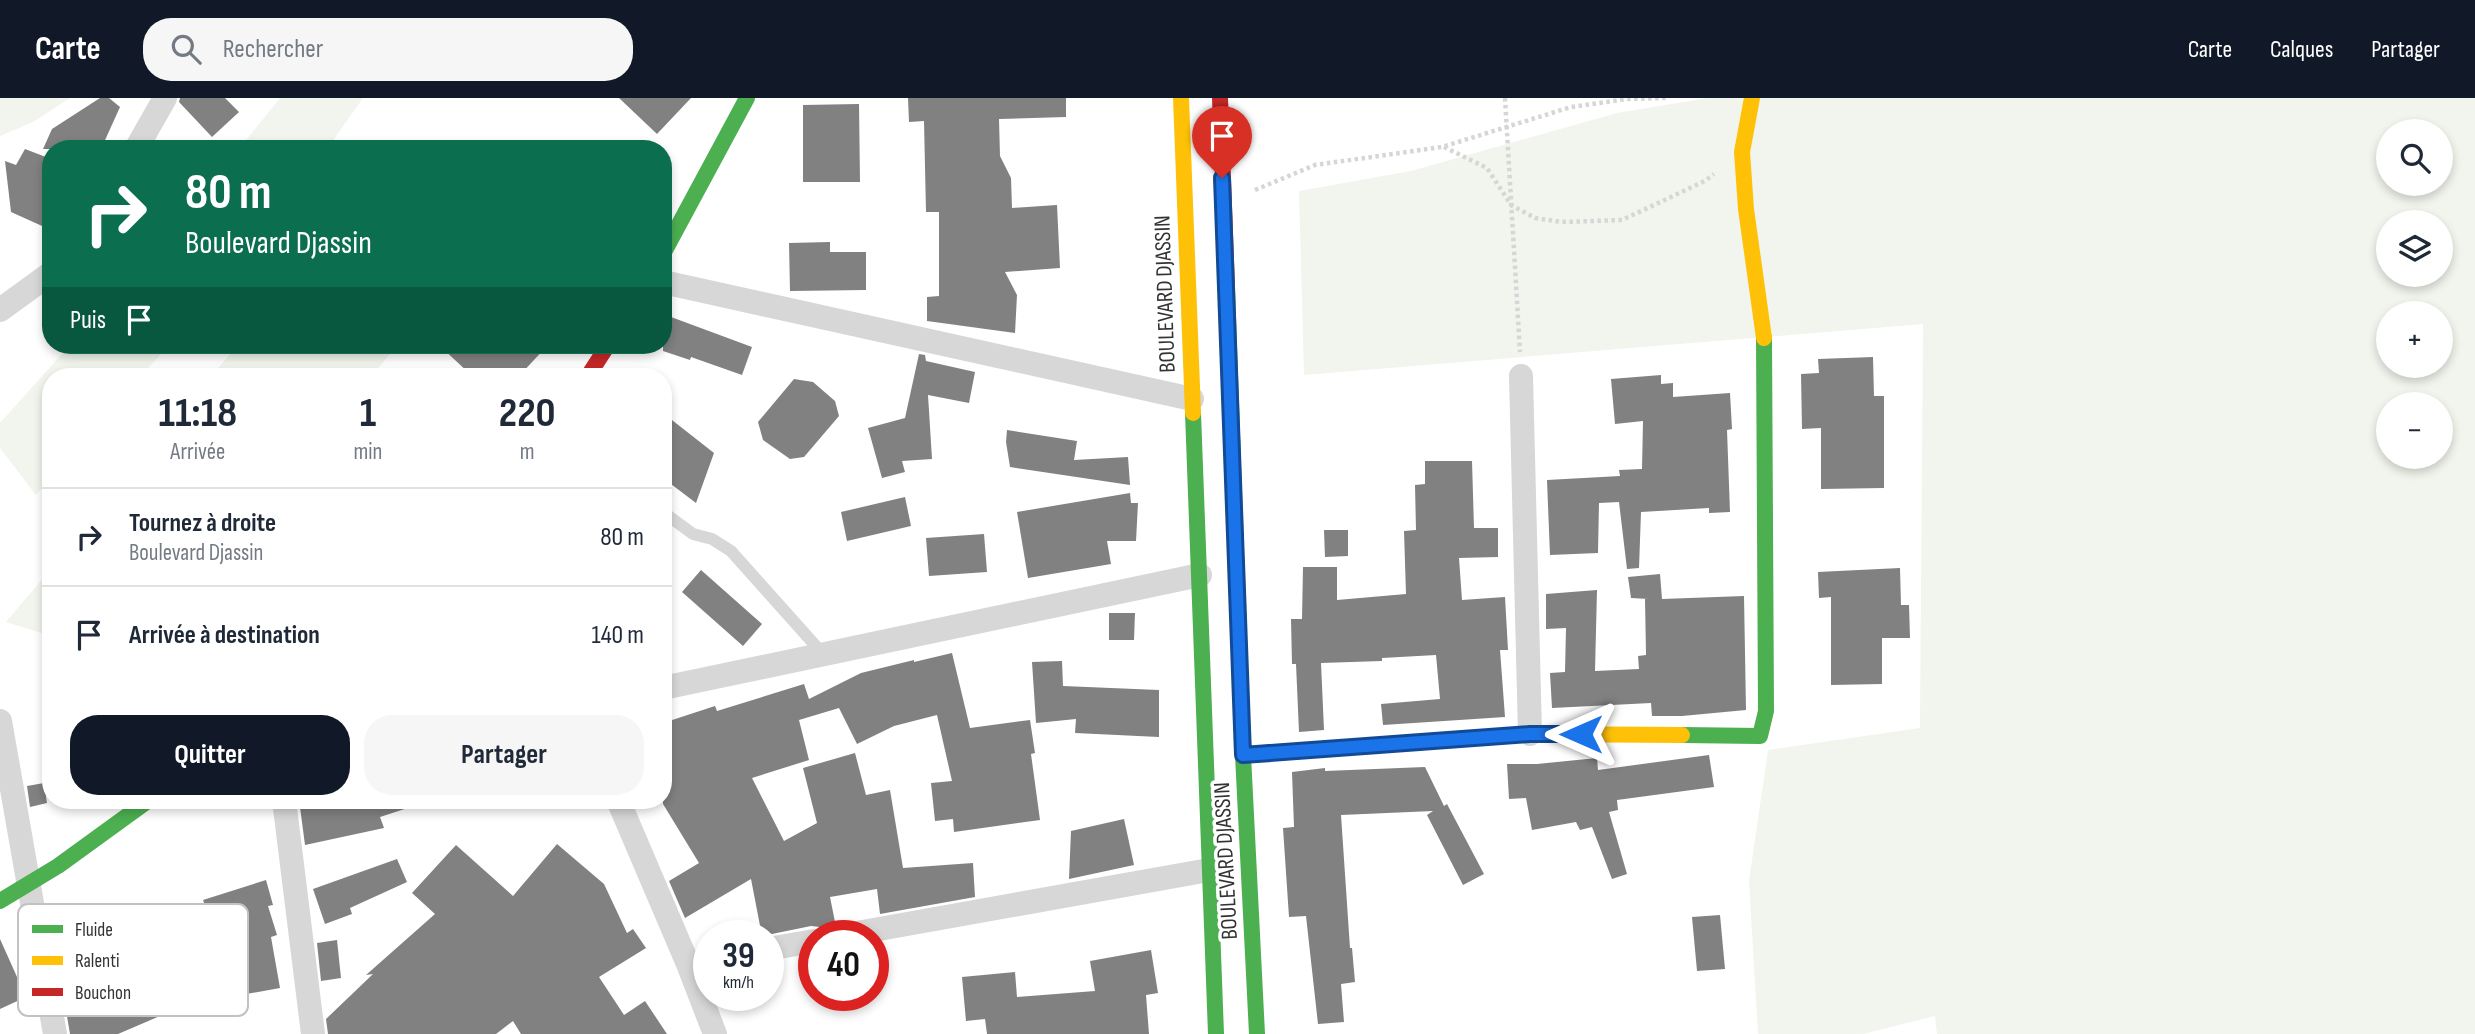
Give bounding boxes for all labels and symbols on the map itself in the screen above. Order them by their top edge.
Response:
pin [1192,106,1252,178]
street label: BOULEVARD DJASSIN [1148,215,1182,373]
position arrow [1544,697,1618,771]
street label: BOULEVARD DJASSIN [1208,782,1244,940]
legend [18,904,248,1016]
text: Fluide [75,919,113,942]
speed limit sign: 40 [798,920,889,1011]
text: Ralenti [75,950,120,973]
text: Bouchon [75,982,131,1005]

